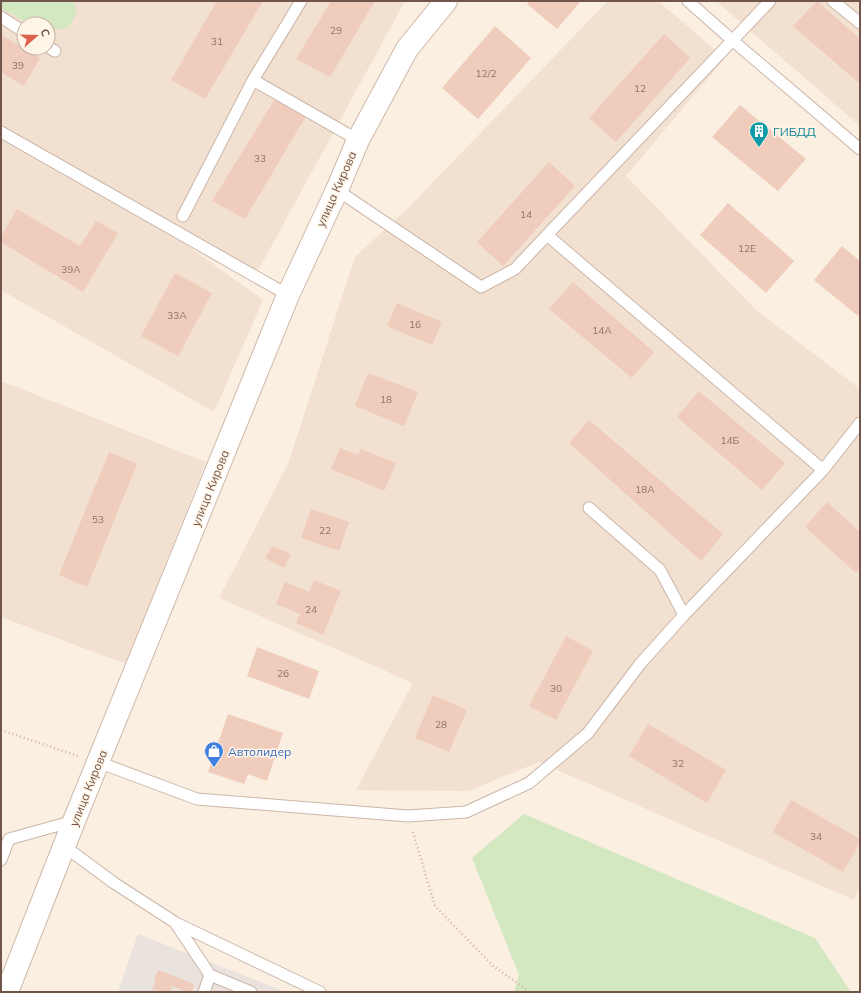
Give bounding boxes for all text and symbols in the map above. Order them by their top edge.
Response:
north arrow [16,16,56,56]
house number: 29 [330,24,342,37]
text: С [38,27,53,39]
house number: 31 [211,35,223,48]
house number: 39 [12,59,24,72]
house number: 12/2 [476,67,496,80]
house number: 12 [634,82,646,95]
building icon: ГИБДД [748,120,770,148]
place label: ГИБДД [773,124,816,139]
street label: улица Кирова [313,149,359,229]
house number: 33 [254,152,266,165]
house number: 14 [520,208,532,221]
house number: 12Е [738,242,756,255]
house number: 39А [61,263,81,276]
house number: 33А [167,309,187,322]
house number: 16 [409,318,421,331]
house number: 14А [592,324,612,337]
house number: 18 [380,393,392,406]
house number: 14Б [721,434,740,447]
street label: улица Кирова [188,447,232,529]
house number: 18А [635,483,655,496]
house number: 53 [92,513,104,526]
house number: 22 [319,524,331,537]
house number: 24 [305,603,317,616]
house number: 26 [277,667,289,680]
house number: 30 [550,682,562,695]
house number: 28 [435,718,447,731]
shop icon: Автолидер [203,740,225,768]
place label: Автолидер [228,744,291,759]
street label: улица Кирова [66,747,110,829]
house number: 32 [672,757,684,770]
house number: 34 [810,830,822,843]

